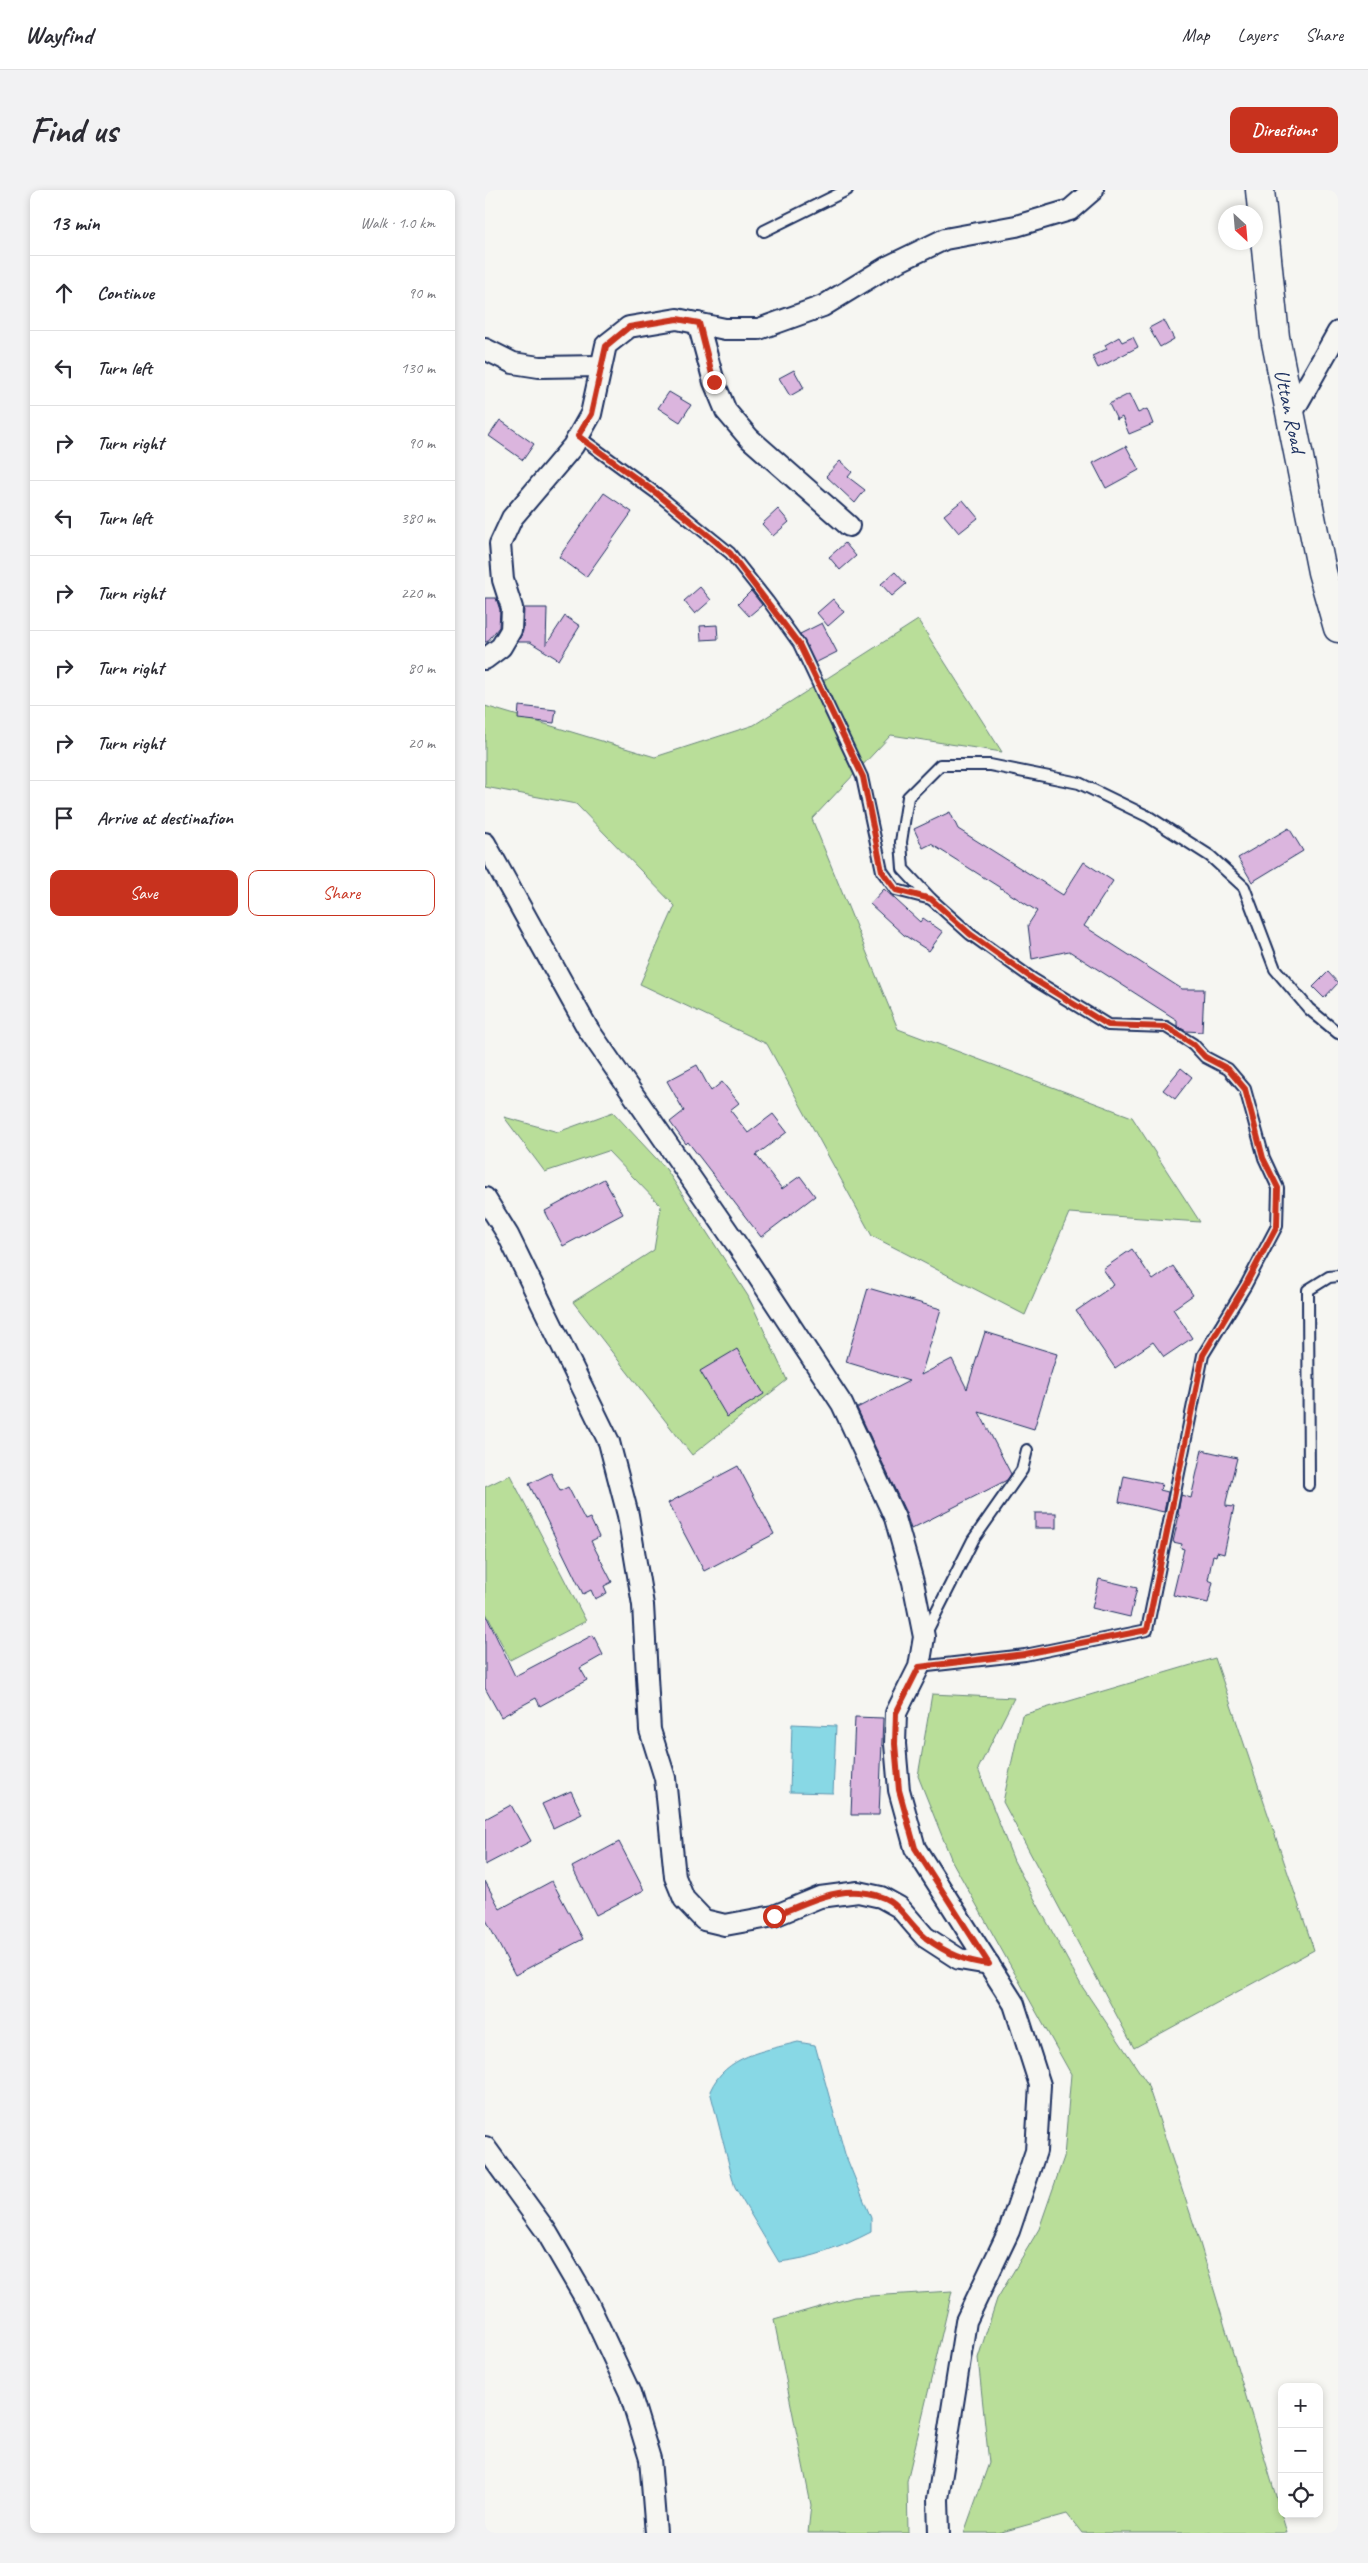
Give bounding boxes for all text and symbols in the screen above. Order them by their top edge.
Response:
text: Wayfind [25,20,92,50]
text: Map [1182,24,1210,46]
text: Layers [1238,24,1277,46]
text: Share [1305,24,1343,46]
button: Directions [1230,107,1338,153]
text: Find us [30,108,117,153]
north arrow [1218,205,1263,250]
text: 13 min [50,210,100,236]
text: Walk · 1.0 km [360,213,435,233]
icon: ahead [50,279,78,307]
text: Continue [97,281,154,305]
text: 90 m [408,283,435,303]
icon: left [50,354,78,382]
text: Turn left [97,356,152,380]
text: 130 m [401,358,435,378]
street label: Uttan Road [1269,367,1312,459]
route end [703,371,726,394]
icon: right [50,429,78,457]
text: Turn right [97,431,164,455]
text: 90 m [408,433,435,453]
icon: left [50,504,78,532]
text: Turn left [97,506,152,530]
text: 380 m [401,508,435,528]
icon: right [50,579,78,607]
text: Turn right [97,581,164,605]
text: 220 m [401,583,435,603]
icon: right [50,654,78,682]
text: Turn right [97,656,164,680]
text: 80 m [408,658,435,678]
icon: right [50,729,78,757]
text: Turn right [97,731,164,755]
text: 20 m [408,733,435,753]
icon: arrive [50,804,78,832]
text: Arrive at destination [97,806,233,830]
button: Save [50,870,238,916]
button: Share [248,870,435,916]
route start [763,1905,786,1928]
map controls [1278,2383,1323,2518]
button: + [1278,2383,1323,2428]
button: − [1278,2428,1323,2473]
button: locate [1278,2473,1323,2518]

